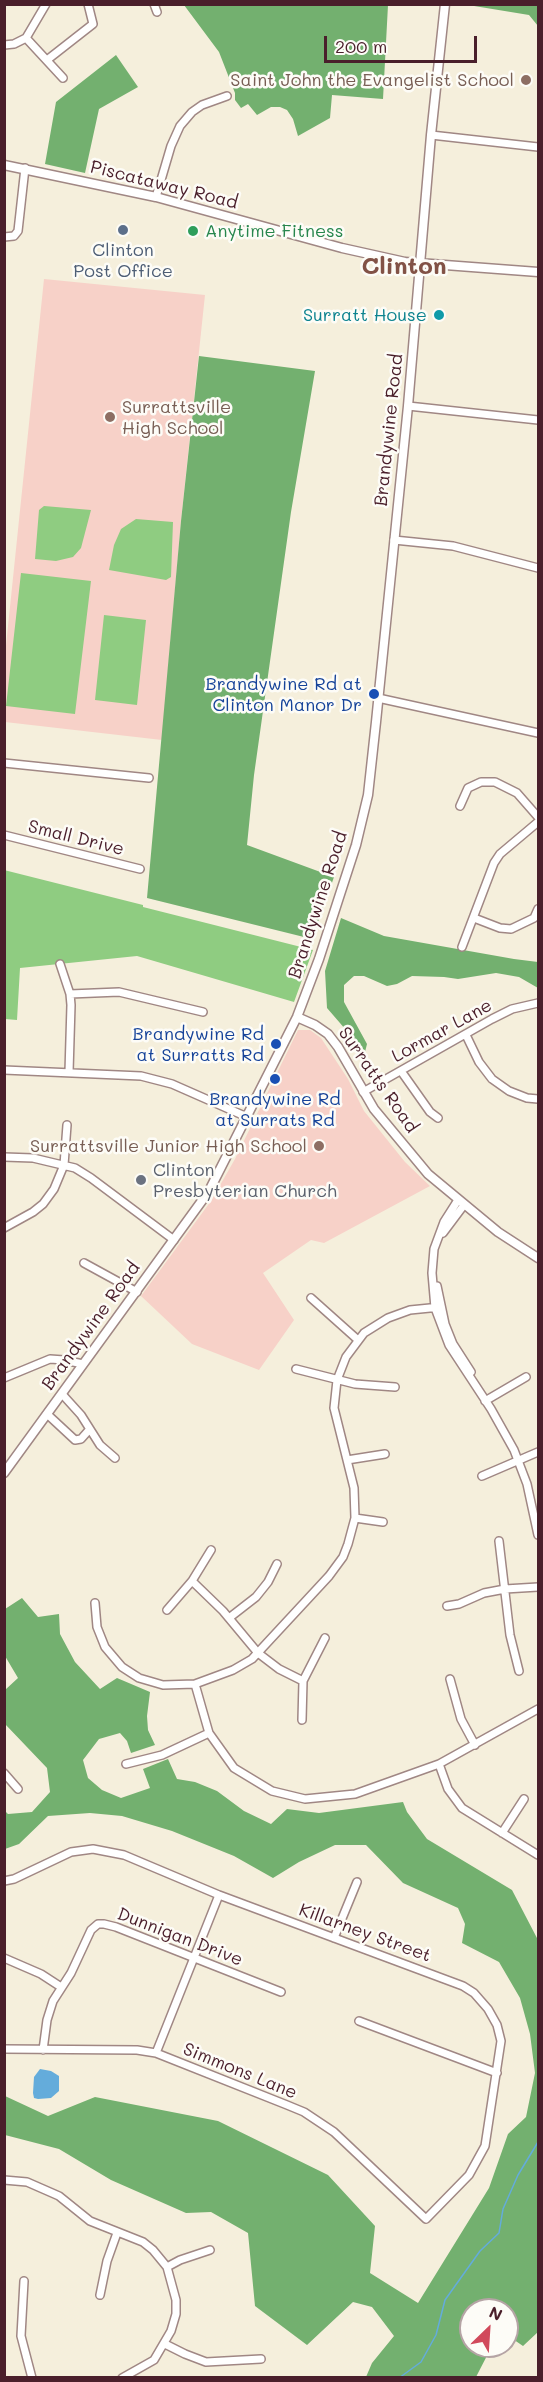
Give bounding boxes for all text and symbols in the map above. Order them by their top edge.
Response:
scale bar [327,24,480,62]
text: 200 m [335,34,387,58]
place label: Saint John the Evangelist School [230,69,514,91]
marker: Saint John the Evangelist School [519,73,533,87]
street label: Piscataway Road [88,156,240,214]
place label: Anytime Fitness [205,220,344,242]
marker: Clinton Post Office [116,223,130,237]
marker: Anytime Fitness [186,224,200,238]
place label: Clinton Post Office [73,239,173,282]
district label: Clinton [361,253,447,281]
place label: Surratt House [303,304,427,326]
marker: Surratt House [432,308,446,322]
street label: Brandywine Road [370,353,408,507]
place label: Surrattsville High School [122,396,231,438]
marker: Surrattsville High School [103,410,117,424]
place label: Brandywine Rd at Clinton Manor Dr [206,673,362,716]
marker: Brandywine Rd at Clinton Manor Dr [367,687,381,701]
street label: Small Drive [26,816,126,860]
street label: Brandywine Road [284,829,352,981]
street label: Lormar Lane [388,995,496,1067]
place label: Brandywine Rd at Surratts Rd [132,1023,264,1066]
street label: Surratts Road [333,1023,423,1137]
marker: Brandywine Rd at Surratts Rd [269,1037,283,1051]
marker: Brandywine Rd at Surrats Rd [268,1072,282,1086]
place label: Brandywine Rd at Surrats Rd [209,1088,341,1130]
place label: Surrattsville Junior High School [30,1135,307,1157]
marker: Surrattsville Junior High School [312,1139,326,1153]
place label: Clinton Presbyterian Church [153,1159,337,1202]
marker: Clinton Presbyterian Church [134,1173,148,1187]
street label: Brandywine Road [37,1258,145,1394]
street label: Killarney Street [296,1899,434,1967]
street label: Dunnigan Drive [114,1903,246,1971]
street label: Simmons Lane [180,2038,300,2104]
north arrow [459,2298,519,2358]
text: N [486,2301,506,2325]

